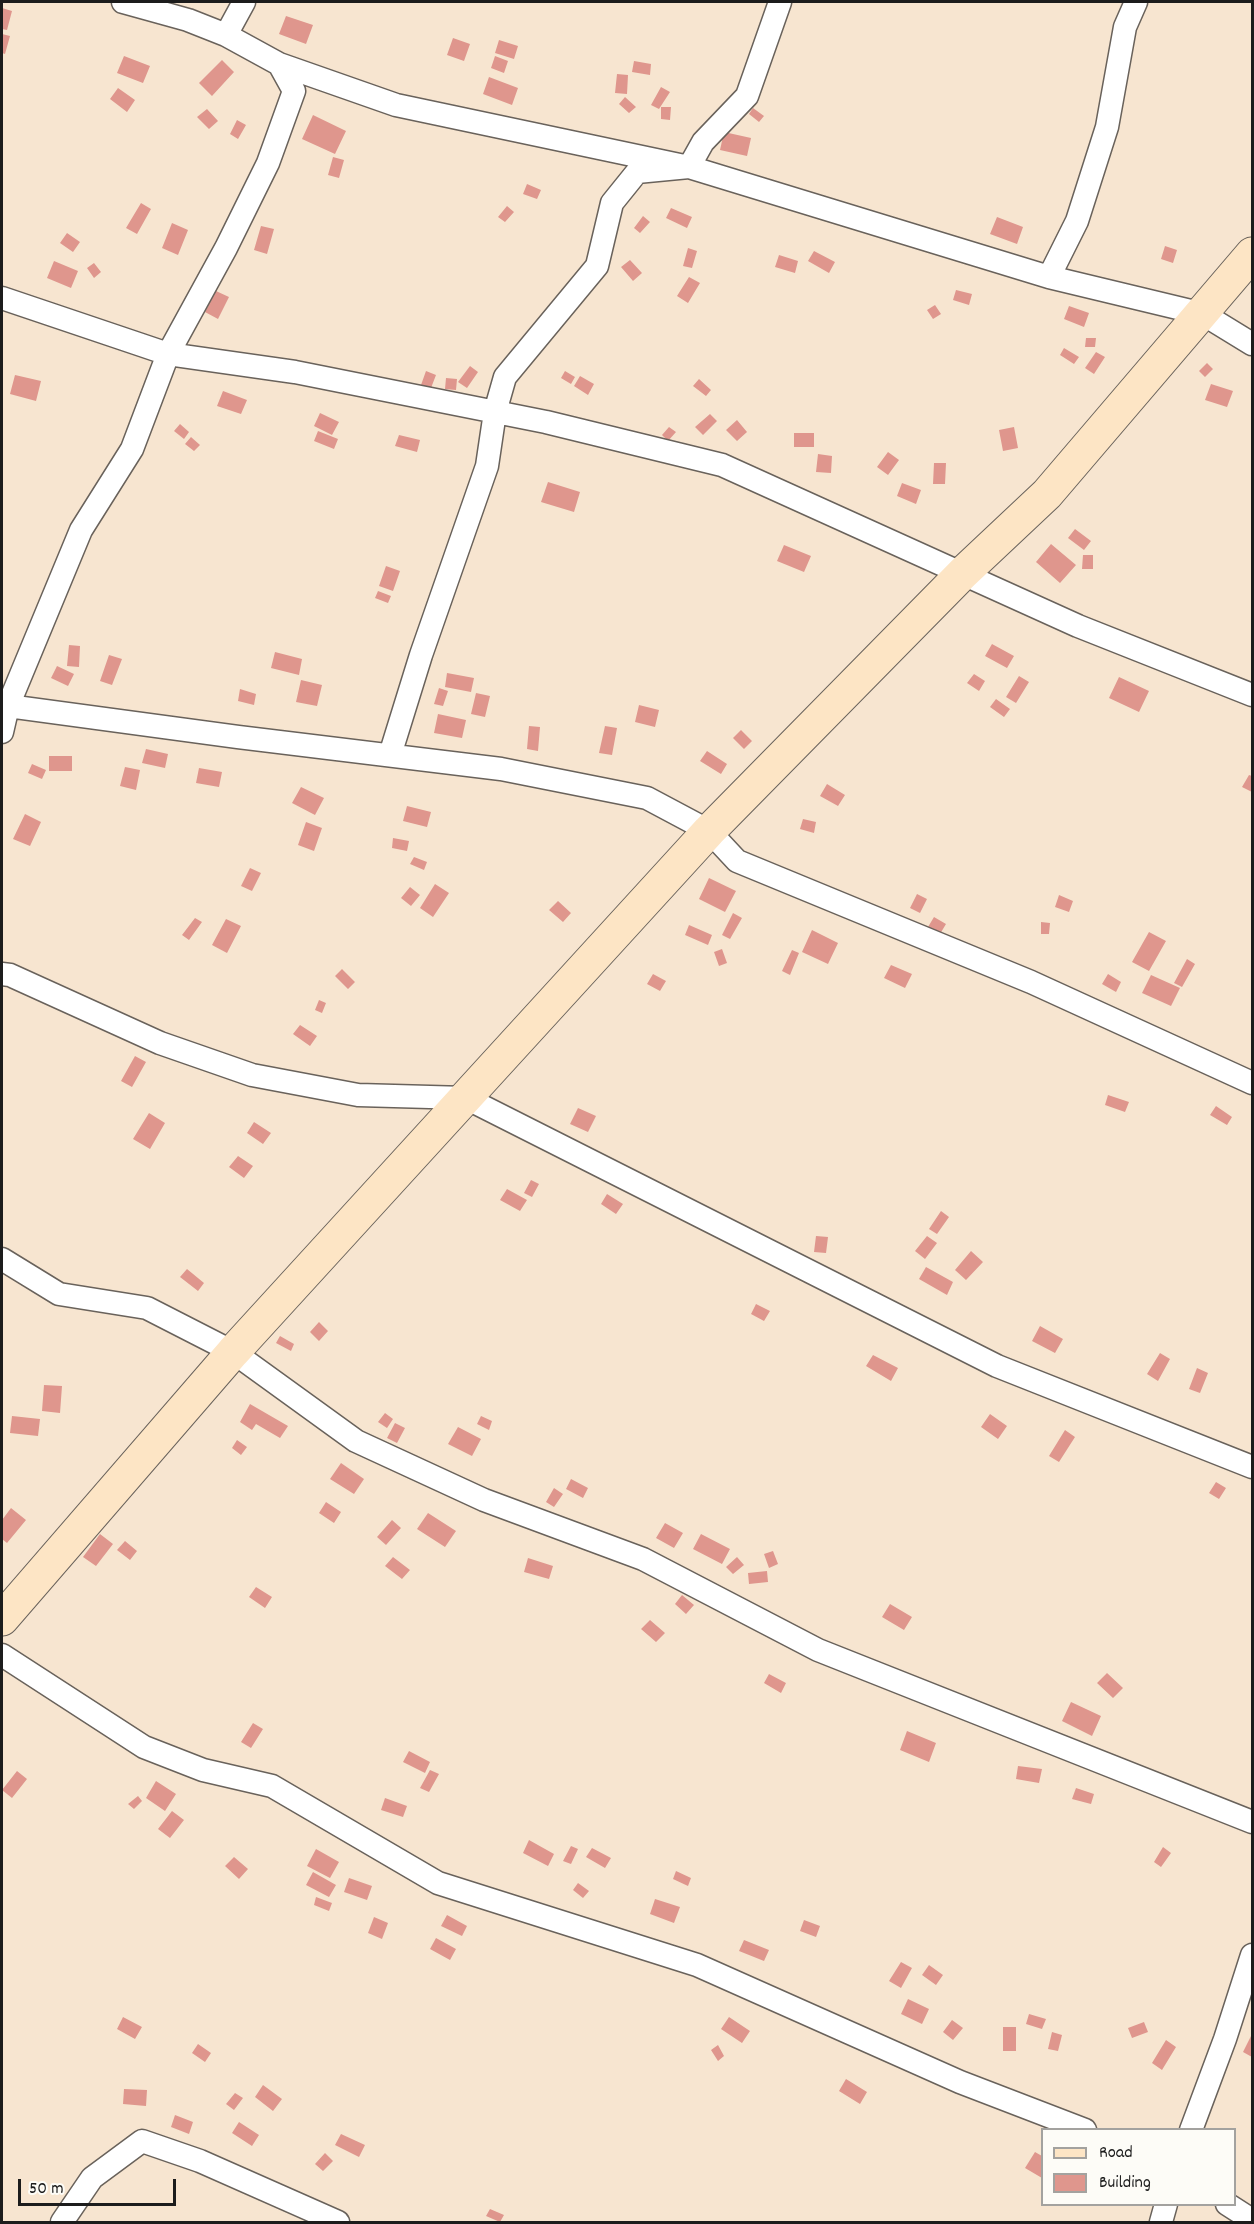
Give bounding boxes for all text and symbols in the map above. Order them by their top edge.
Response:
legend [1041,2128,1236,2206]
text: Road [1099,2141,1133,2166]
scale bar [21,2167,178,2205]
text: Building [1099,2171,1151,2196]
text: 50 m [29,2177,64,2202]

